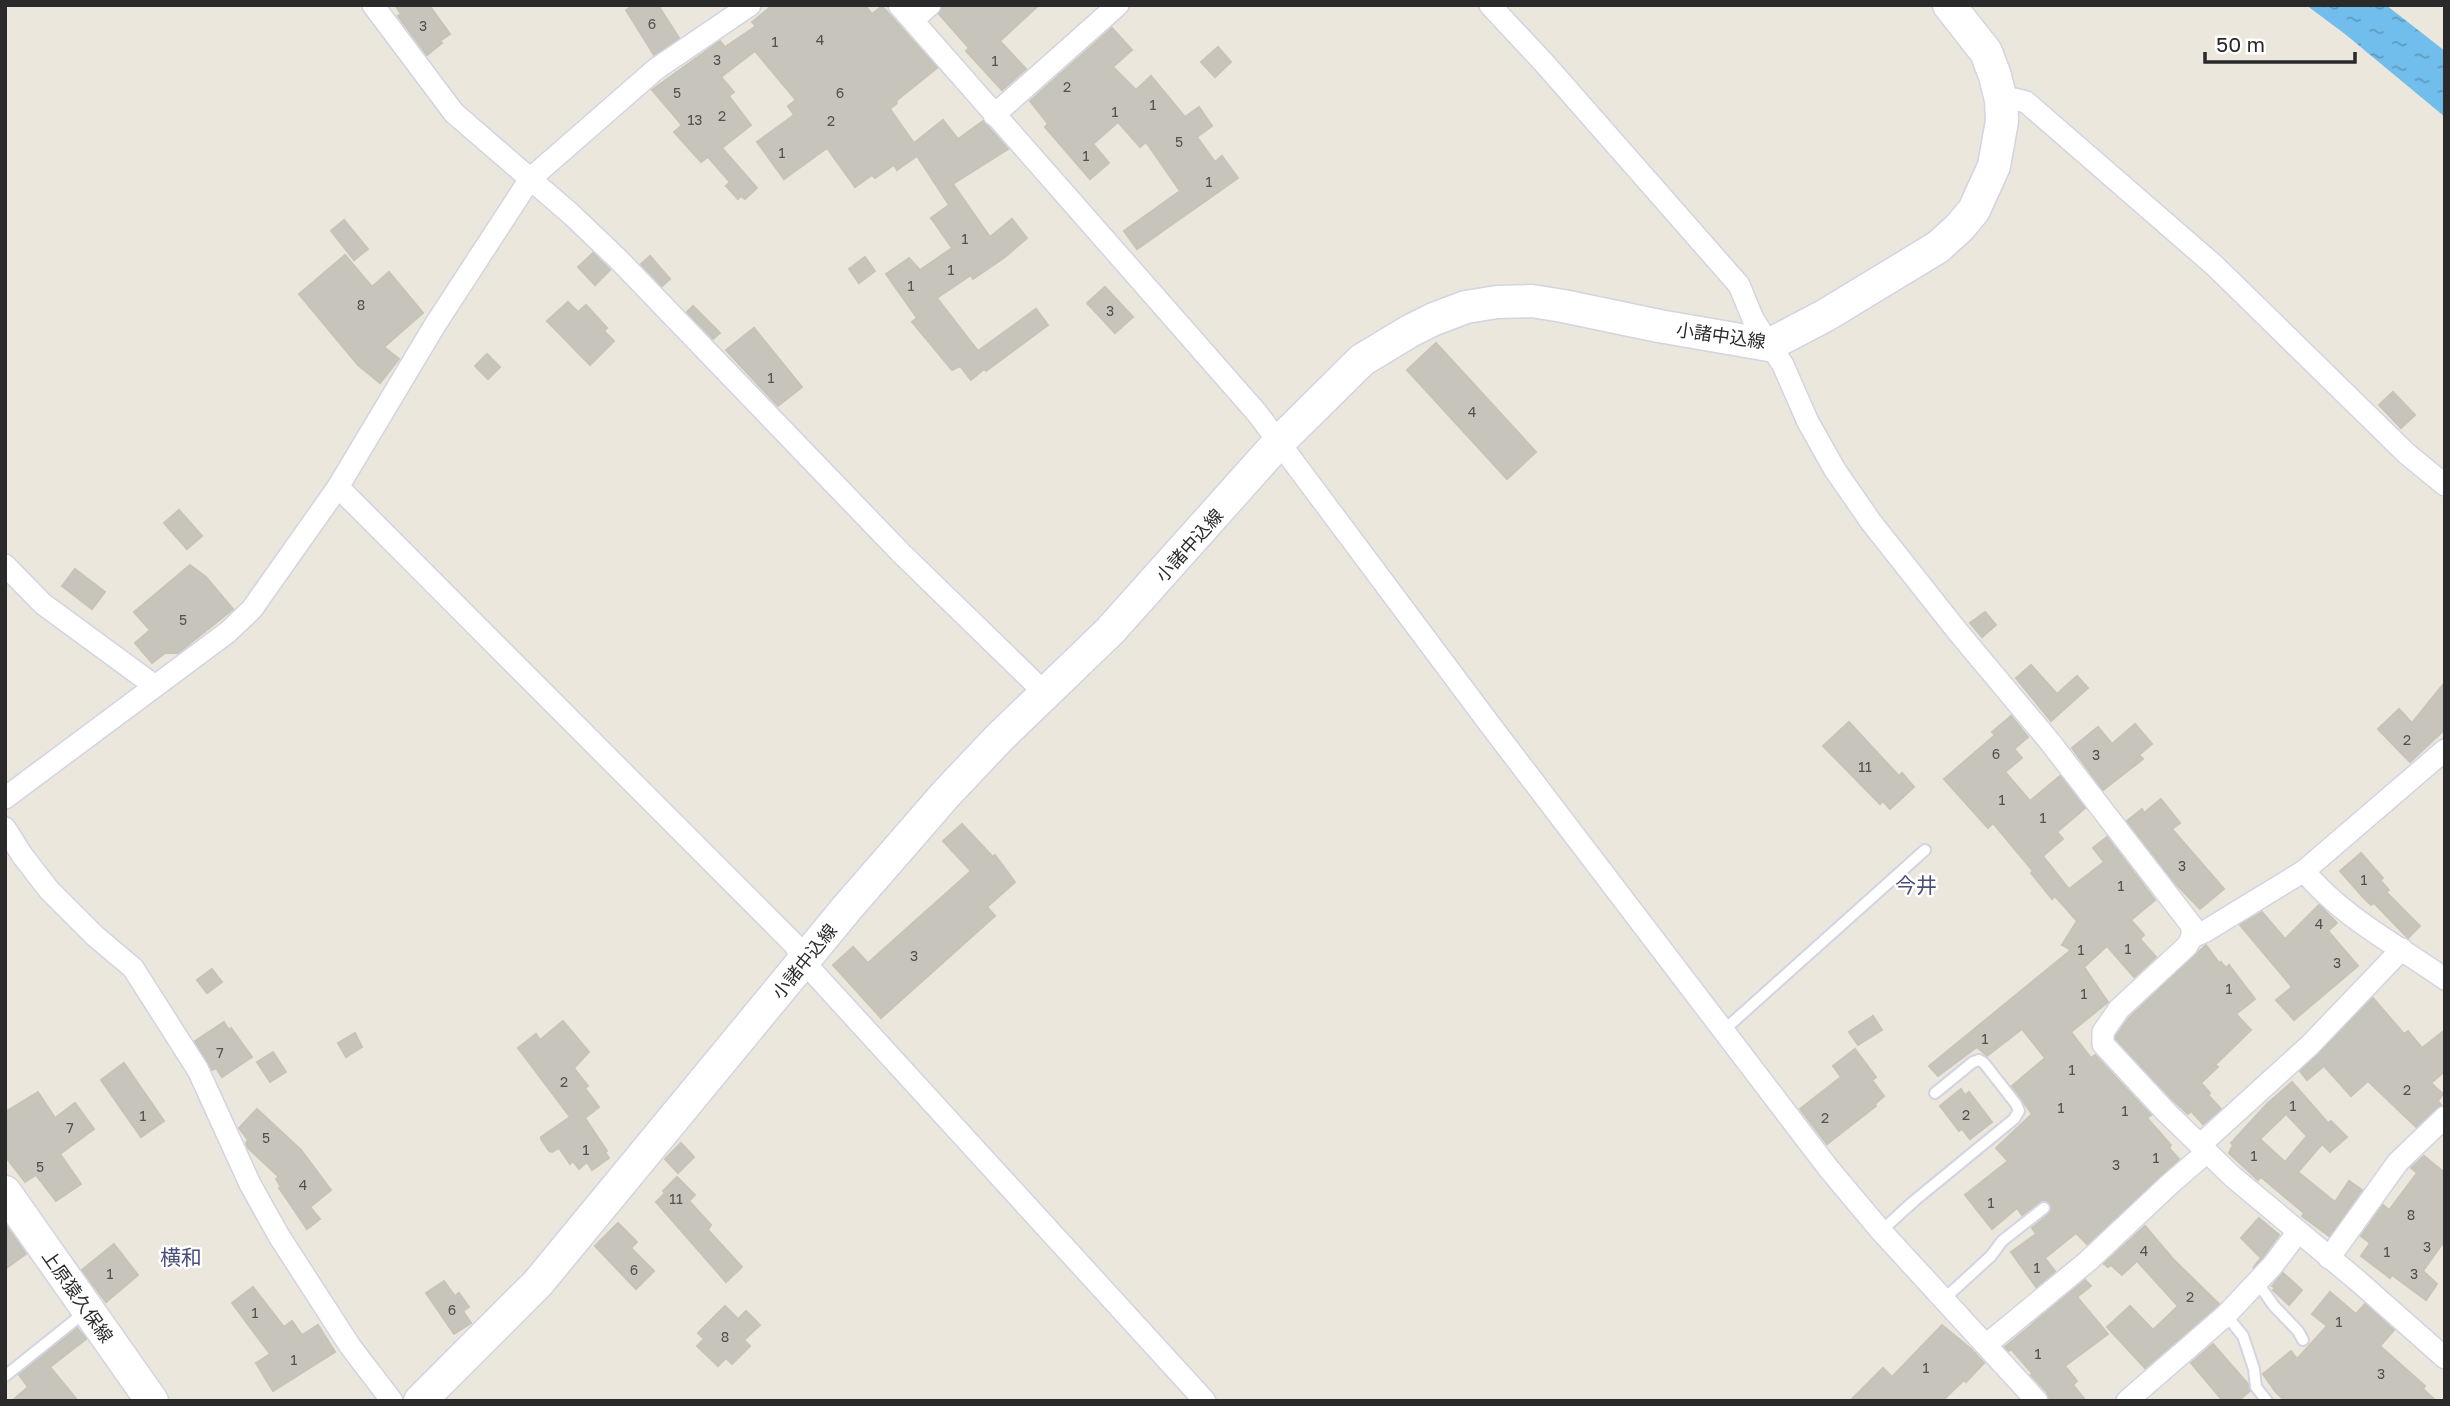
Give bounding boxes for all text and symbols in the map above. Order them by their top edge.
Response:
house number: 6 [648,15,656,32]
house number: 3 [419,17,427,34]
scale bar [2205,21,2356,65]
house number: 4 [816,31,824,48]
text: 50 m [2216,31,2265,57]
house number: 1 [772,33,779,50]
house number: 3 [713,51,721,68]
house number: 1 [992,52,999,69]
house number: 2 [1063,78,1071,95]
house number: 5 [673,84,681,101]
house number: 6 [836,84,844,101]
house number: 1 [1150,96,1157,113]
house number: 1 [1112,103,1119,120]
house number: 2 [718,107,726,124]
house number: 13 [688,111,702,128]
house number: 2 [827,112,835,129]
house number: 5 [1175,133,1183,150]
house number: 1 [779,144,786,161]
house number: 1 [1083,147,1090,164]
house number: 1 [1206,173,1213,190]
house number: 1 [962,230,969,247]
house number: 1 [948,261,955,278]
house number: 1 [908,277,915,294]
house number: 8 [357,296,365,313]
house number: 3 [1106,302,1114,319]
street label: 小諸中込線 [1675,318,1767,352]
house number: 1 [768,369,775,386]
house number: 4 [1468,403,1476,420]
street label: 小諸中込線 [1151,504,1227,586]
house number: 5 [179,611,187,628]
house number: 2 [2403,731,2411,748]
house number: 6 [1992,745,2000,762]
house number: 3 [2092,746,2100,763]
house number: 11 [1858,758,1872,775]
house number: 1 [1999,791,2006,808]
house number: 1 [2040,809,2047,826]
house number: 3 [2178,857,2186,874]
house number: 1 [2361,871,2368,888]
district label: 今井 [1895,872,1937,898]
house number: 1 [2118,877,2125,894]
house number: 4 [2315,915,2323,932]
street label: 小諸中込線 [767,919,841,1003]
house number: 1 [2125,940,2132,957]
house number: 1 [2078,941,2085,958]
house number: 3 [910,947,918,964]
house number: 3 [2333,954,2341,971]
house number: 1 [2226,980,2233,997]
house number: 1 [2081,985,2088,1002]
house number: 1 [1982,1030,1989,1047]
house number: 7 [216,1044,224,1061]
house number: 1 [2069,1061,2076,1078]
house number: 2 [560,1073,568,1090]
house number: 2 [2403,1081,2411,1098]
house number: 1 [2290,1097,2297,1114]
house number: 1 [2058,1099,2065,1116]
house number: 1 [2122,1102,2129,1119]
house number: 2 [1962,1106,1970,1123]
house number: 1 [140,1107,147,1124]
house number: 2 [1821,1109,1829,1126]
house number: 7 [66,1119,74,1136]
house number: 5 [262,1129,270,1146]
house number: 1 [583,1141,590,1158]
house number: 1 [2251,1147,2258,1164]
house number: 1 [2153,1149,2160,1166]
house number: 3 [2112,1156,2120,1173]
house number: 5 [36,1158,44,1175]
house number: 4 [299,1176,307,1193]
house number: 11 [669,1190,683,1207]
house number: 1 [1988,1194,1995,1211]
house number: 8 [2407,1206,2415,1223]
house number: 3 [2423,1238,2431,1255]
house number: 4 [2140,1242,2148,1259]
house number: 1 [2384,1243,2391,1260]
district label: 横和 [160,1244,202,1270]
street label: 上原猿久保線 [38,1245,118,1347]
house number: 1 [2034,1259,2041,1276]
house number: 6 [630,1261,638,1278]
house number: 1 [107,1265,114,1282]
house number: 3 [2410,1265,2418,1282]
house number: 2 [2186,1288,2194,1305]
house number: 6 [448,1301,456,1318]
house number: 1 [252,1304,259,1321]
house number: 1 [2336,1313,2343,1330]
house number: 8 [721,1328,729,1345]
house number: 1 [2035,1345,2042,1362]
house number: 1 [291,1351,298,1368]
house number: 1 [1923,1359,1930,1376]
house number: 3 [2377,1365,2385,1382]

